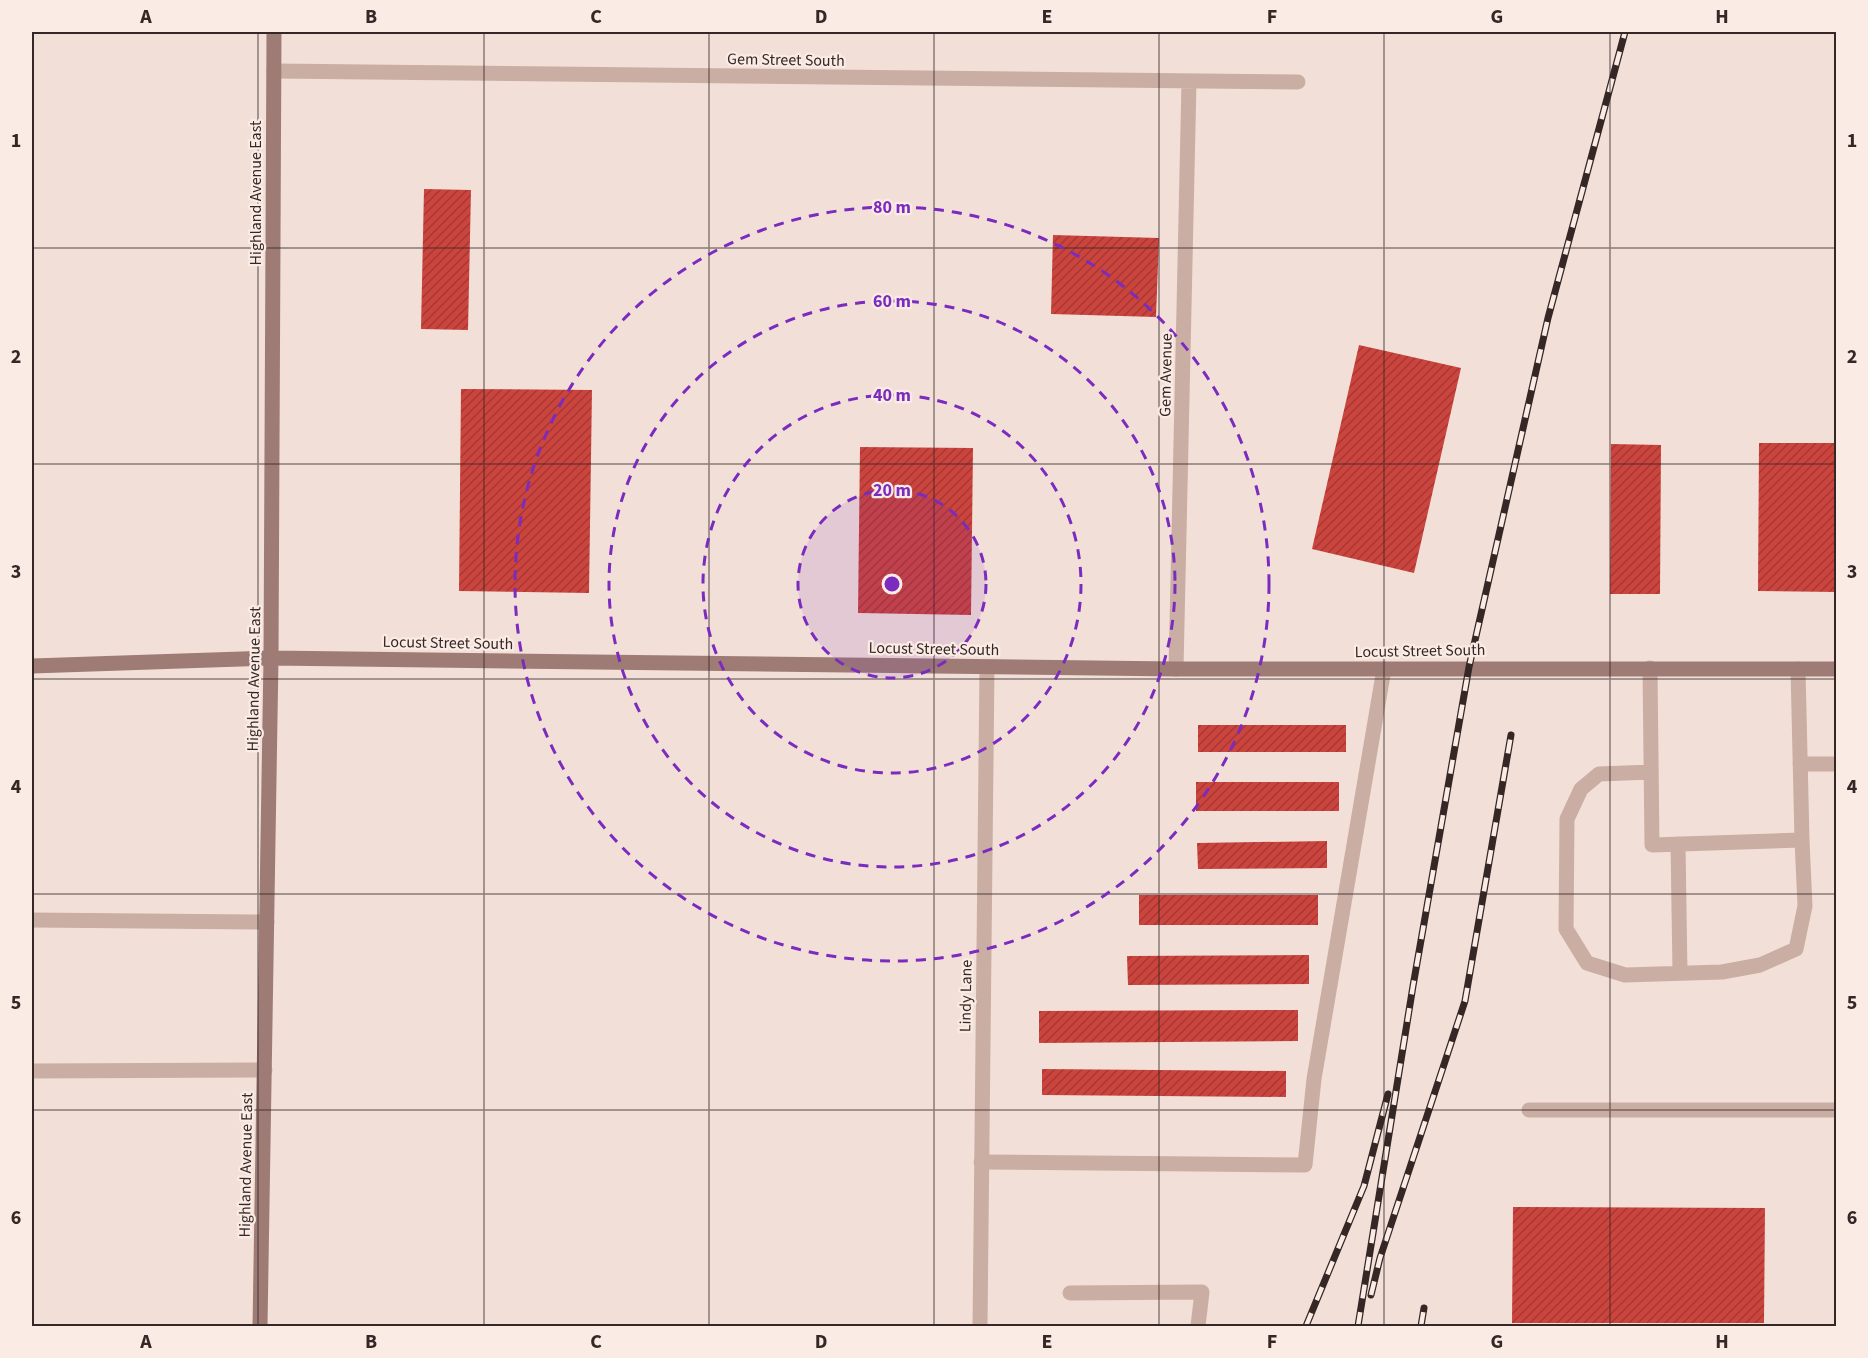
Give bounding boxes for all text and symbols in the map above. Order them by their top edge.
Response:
text: A [139,3,152,31]
text: B [365,3,377,31]
text: C [590,3,602,31]
text: D [815,3,827,31]
text: E [1042,3,1052,31]
text: F [1267,3,1277,31]
text: G [1491,3,1503,31]
text: H [1715,3,1729,31]
street label: Gem Street South [727,48,845,72]
street label: Highland Avenue East [245,120,267,265]
text: 1 [11,127,21,155]
text: 1 [1847,127,1857,155]
text: 80 m [873,195,911,220]
text: 60 m [873,289,911,314]
street label: Gem Avenue [1154,333,1178,417]
text: 2 [11,343,21,371]
text: 2 [1847,343,1857,371]
text: 40 m [873,383,911,408]
text: 20 m [873,478,911,503]
text: 3 [11,558,21,586]
text: 3 [1847,558,1857,586]
centre of rings [882,574,902,594]
street label: Highland Avenue East [242,606,266,752]
street label: Locust Street South [383,631,513,655]
street label: Locust Street South [869,637,999,661]
street label: Locust Street South [1355,639,1485,663]
text: 4 [11,773,22,801]
text: 4 [1847,773,1858,801]
street label: Lindy Lane [954,959,978,1032]
text: 5 [11,989,21,1017]
text: 5 [1847,989,1857,1017]
street label: Highland Avenue East [234,1092,258,1238]
text: 6 [11,1204,21,1232]
text: 6 [1847,1204,1857,1232]
text: A [139,1328,152,1356]
text: B [365,1328,377,1356]
text: C [590,1328,602,1356]
text: D [815,1328,827,1356]
text: E [1042,1328,1052,1356]
text: F [1267,1328,1277,1356]
text: G [1491,1328,1503,1356]
text: H [1715,1328,1729,1356]

